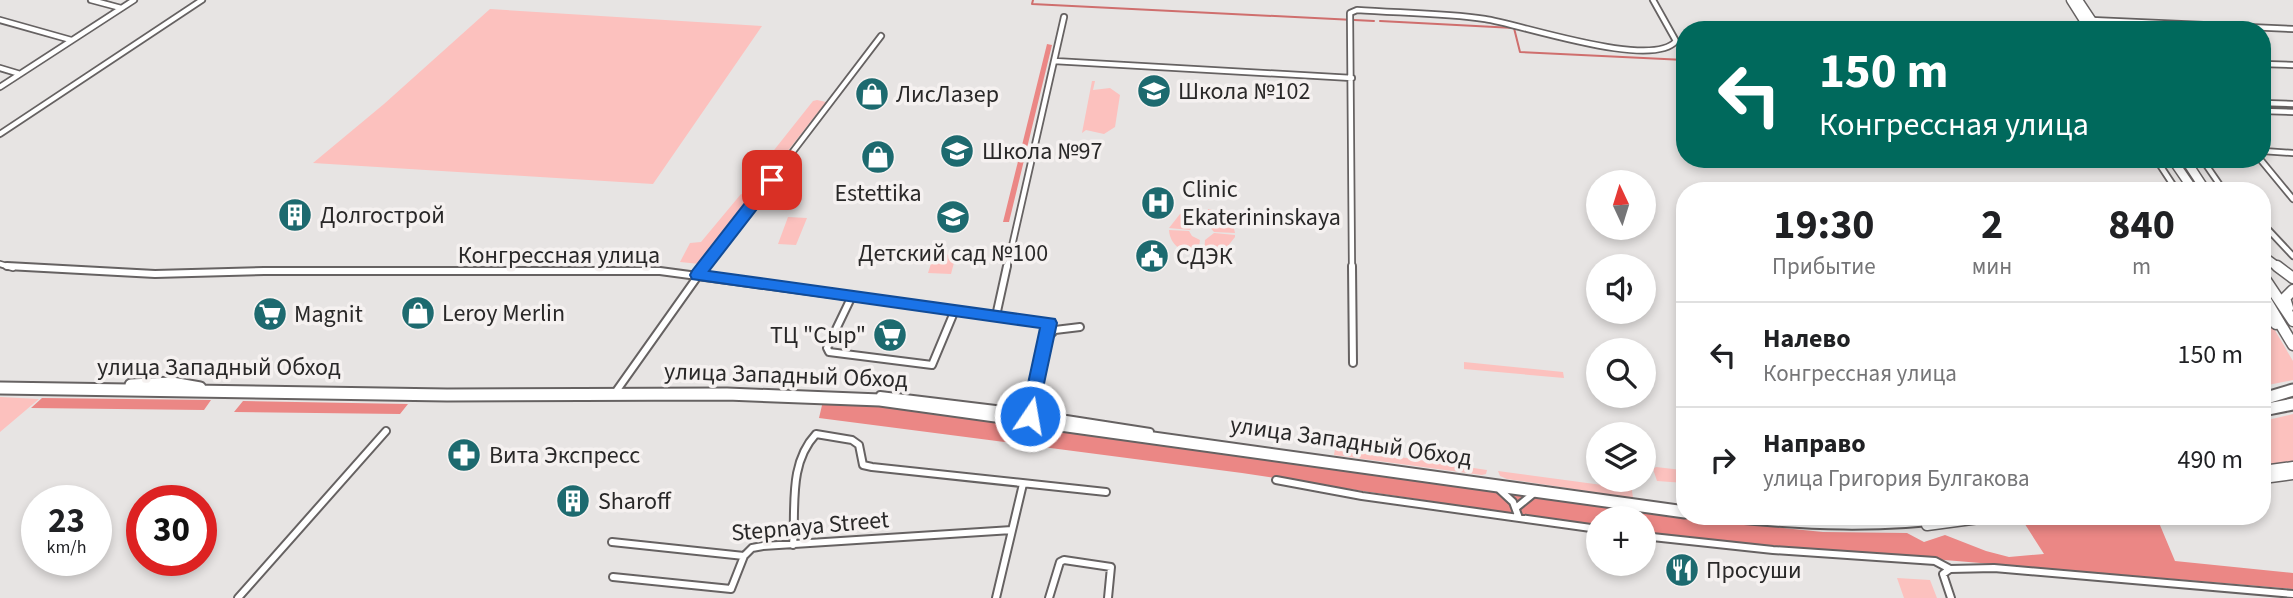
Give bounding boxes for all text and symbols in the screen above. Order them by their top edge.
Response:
text: 150 m [1819,37,1948,107]
icon: left [1704,49,1795,140]
school or university icon: Школа №102 [1135,72,1173,110]
place label: Школа №102 [1178,74,1310,109]
shop icon: ЛисЛазер [853,75,891,113]
place label: ЛисЛазер [896,77,999,112]
text: Конгрессная улица [1819,102,2089,148]
school or university icon: Школа №97 [938,132,976,170]
place label: Школа №97 [982,134,1102,169]
shop icon: Estettika [859,138,897,176]
pin [742,150,802,210]
icon: arrive [753,161,791,199]
north arrow [1586,170,1656,240]
map controls [1586,170,1656,576]
place label: Clinic Ekaterininskaya [1182,172,1341,235]
place label: Estettika [834,176,922,211]
hospital icon: Clinic Ekaterininskaya [1139,184,1177,222]
text: 19:30 [1773,195,1875,255]
text: 2 [1981,195,2003,255]
text: 840 [2108,195,2175,255]
building icon: Долгострой [276,196,314,234]
place label: Долгострой [320,198,445,233]
school or university icon: Детский сад №100 [934,198,972,236]
place label: Детский сад №100 [858,236,1048,271]
public building icon: СДЭК [1133,237,1171,275]
street label: Конгрессная улица [458,238,660,273]
place label: СДЭК [1176,239,1233,274]
text: Прибытие [1772,250,1876,283]
text: мин [1972,250,2012,283]
text: m [2132,250,2151,283]
button: sound [1586,254,1656,324]
shop icon: Leroy Merlin [399,294,437,332]
supermarket icon: Magnit [251,295,289,333]
place label: Leroy Merlin [442,296,565,331]
place label: Magnit [294,297,363,332]
supermarket icon: ТЦ "Сыр" [871,316,909,354]
place label: ТЦ "Сыр" [770,318,866,353]
text: Налево [1763,320,1851,357]
icon: left [1704,336,1742,374]
text: 150 m [2177,336,2243,373]
button: search [1586,338,1656,408]
street label: улица Западный Обход [97,350,341,385]
street label: улица Западный Обход [664,354,909,397]
text: Конгрессная улица [1763,357,1957,390]
position arrow [993,379,1067,453]
street label: улица Западный Обход [1228,407,1474,476]
button: layers [1586,422,1656,492]
text: Направо [1763,425,1866,462]
pharmacy icon: Вита Экспресс [445,436,483,474]
place label: Вита Экспресс [489,438,640,473]
icon: right [1704,441,1742,479]
text: 490 m [2177,441,2243,478]
text: улица Григория Булгакова [1763,462,2030,495]
building icon: Sharoff [554,482,592,520]
place label: Sharoff [598,484,672,519]
speed limit sign: 30 [126,485,217,576]
text: 23 [48,496,85,546]
street label: Stepnaya Street [730,502,890,551]
button: + [1586,506,1656,576]
text: km/h [47,535,86,560]
restaurant icon: Просуши [1663,551,1701,589]
place label: Просуши [1706,553,1802,588]

